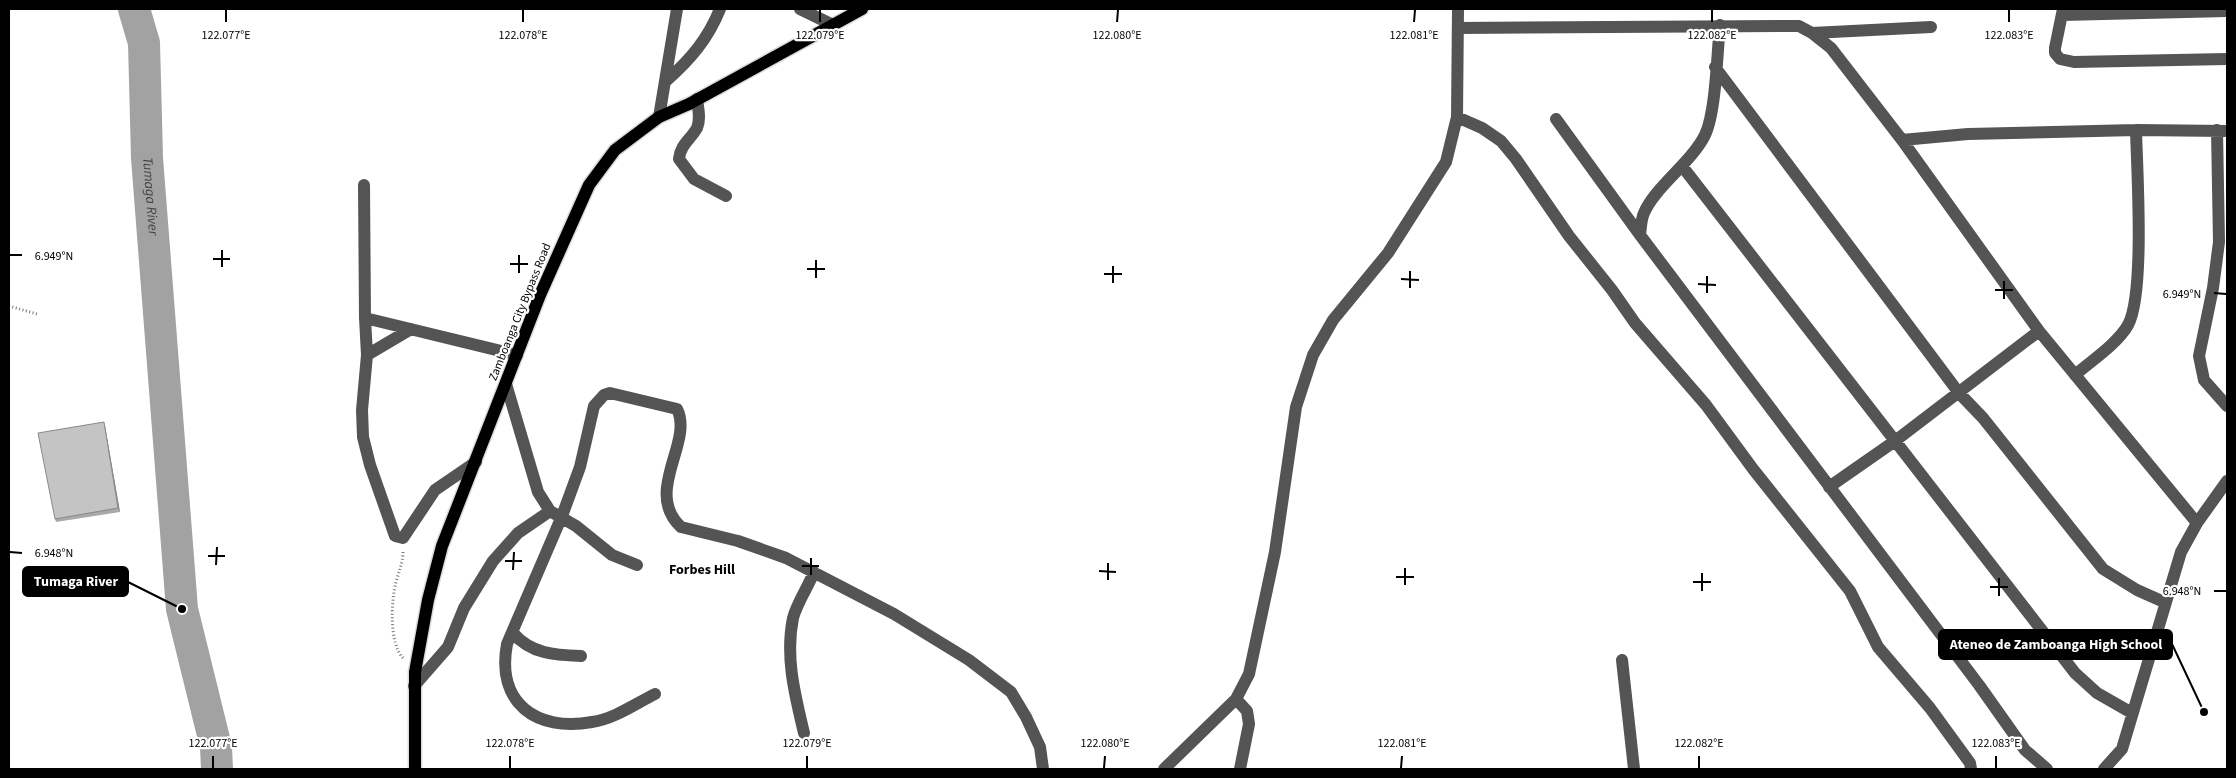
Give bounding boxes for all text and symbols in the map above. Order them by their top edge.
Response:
text: 122.077°E [201,27,251,44]
text: 122.078°E [498,27,548,44]
text: 122.079°E [795,27,845,44]
text: 122.080°E [1092,27,1142,44]
text: 122.081°E [1389,27,1439,44]
text: 122.082°E [1687,27,1737,44]
text: 122.083°E [1984,27,2034,44]
water label: Tumaga River [137,157,163,237]
street label: Zamboanga City Bypass Road [485,241,555,383]
text: 6.949°N [35,248,73,265]
text: 6.949°N [2163,286,2201,303]
text: 6.948°N [35,545,73,562]
district label: Forbes Hill [669,560,735,580]
callout: Tumaga River [23,567,128,596]
text: Tumaga River [34,572,119,592]
text: 6.948°N [2163,583,2201,600]
callout: Ateneo de Zamboanga High School [1939,630,2172,659]
text: Ateneo de Zamboanga High School [1949,635,2162,655]
text: 122.077°E [188,735,238,752]
text: 122.078°E [485,735,535,752]
text: 122.079°E [782,735,832,752]
text: 122.080°E [1080,735,1130,752]
text: 122.081°E [1377,735,1427,752]
text: 122.082°E [1674,735,1724,752]
text: 122.083°E [1971,735,2021,752]

